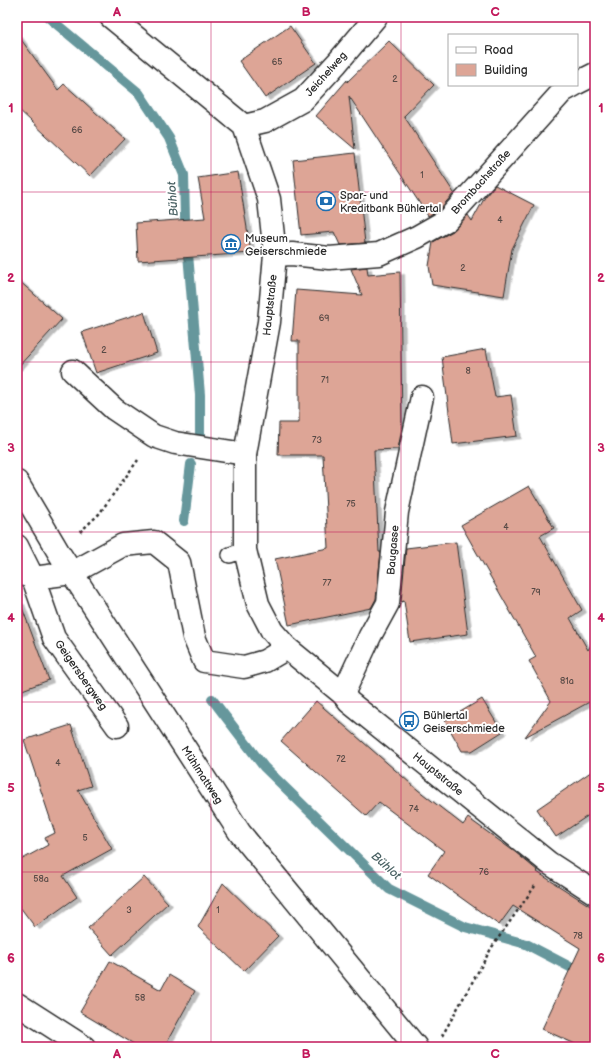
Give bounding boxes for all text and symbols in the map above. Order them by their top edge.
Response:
text: A [112,4,121,20]
text: B [301,4,311,20]
text: C [490,4,500,20]
legend [448,34,578,86]
text: Road [484,43,513,58]
street label: Jeichelweg [303,49,349,99]
house number: 65 [272,57,282,68]
text: Building [484,63,528,78]
house number: 2 [392,74,398,85]
text: 1 [8,100,14,116]
text: 1 [598,100,604,116]
house number: 66 [72,125,83,136]
street label: Brombachstraße [449,147,514,217]
house number: 1 [420,170,424,181]
water label: Bühlot [164,181,182,217]
place label: Spar- und Kreditbank Bühlertal [340,189,441,215]
bank icon: Spar- und Kreditbank Bühlertal [315,190,337,212]
house number: 4 [497,215,503,226]
place label: Museum Geiserschmiede [245,232,327,258]
museum icon: Museum Geiserschmiede [220,233,242,255]
house number: 2 [460,263,466,274]
text: 2 [7,270,15,286]
text: 2 [597,270,605,286]
street label: Hauptstraße [260,273,280,336]
house number: 69 [319,313,329,324]
house number: 2 [101,345,107,356]
house number: 8 [465,366,471,377]
house number: 71 [321,375,329,386]
house number: 73 [312,435,322,446]
text: 3 [7,440,15,456]
text: 3 [597,440,605,456]
house number: 75 [346,499,356,510]
house number: 4 [503,522,509,533]
street label: Baugasse [384,524,402,575]
house number: 77 [323,578,332,589]
house number: 79 [531,587,541,598]
text: 4 [7,610,15,626]
text: 4 [597,610,605,626]
street label: Geigersbergweg [52,637,110,713]
house number: 81a [560,676,574,687]
place label: Bühlertal Geiserschmiede [423,709,505,735]
bus stop icon: Bühlertal Geiserschmiede [398,710,420,732]
street label: Mühlmattweg [178,744,226,806]
street label: Hauptstraße [410,750,466,799]
house number: 72 [336,754,347,765]
house number: 4 [55,758,61,769]
text: 5 [7,780,15,796]
text: 5 [597,780,605,796]
house number: 74 [409,804,419,815]
house number: 5 [82,833,88,844]
water label: Bühlot [368,849,404,883]
house number: 76 [479,867,489,878]
house number: 58a [33,874,49,885]
house number: 3 [126,905,132,916]
house number: 1 [216,905,220,916]
house number: 78 [573,931,583,942]
text: 6 [7,950,15,966]
text: 6 [597,950,605,966]
house number: 58 [135,993,145,1004]
text: A [112,1046,121,1062]
text: B [301,1046,311,1062]
text: C [490,1046,500,1062]

